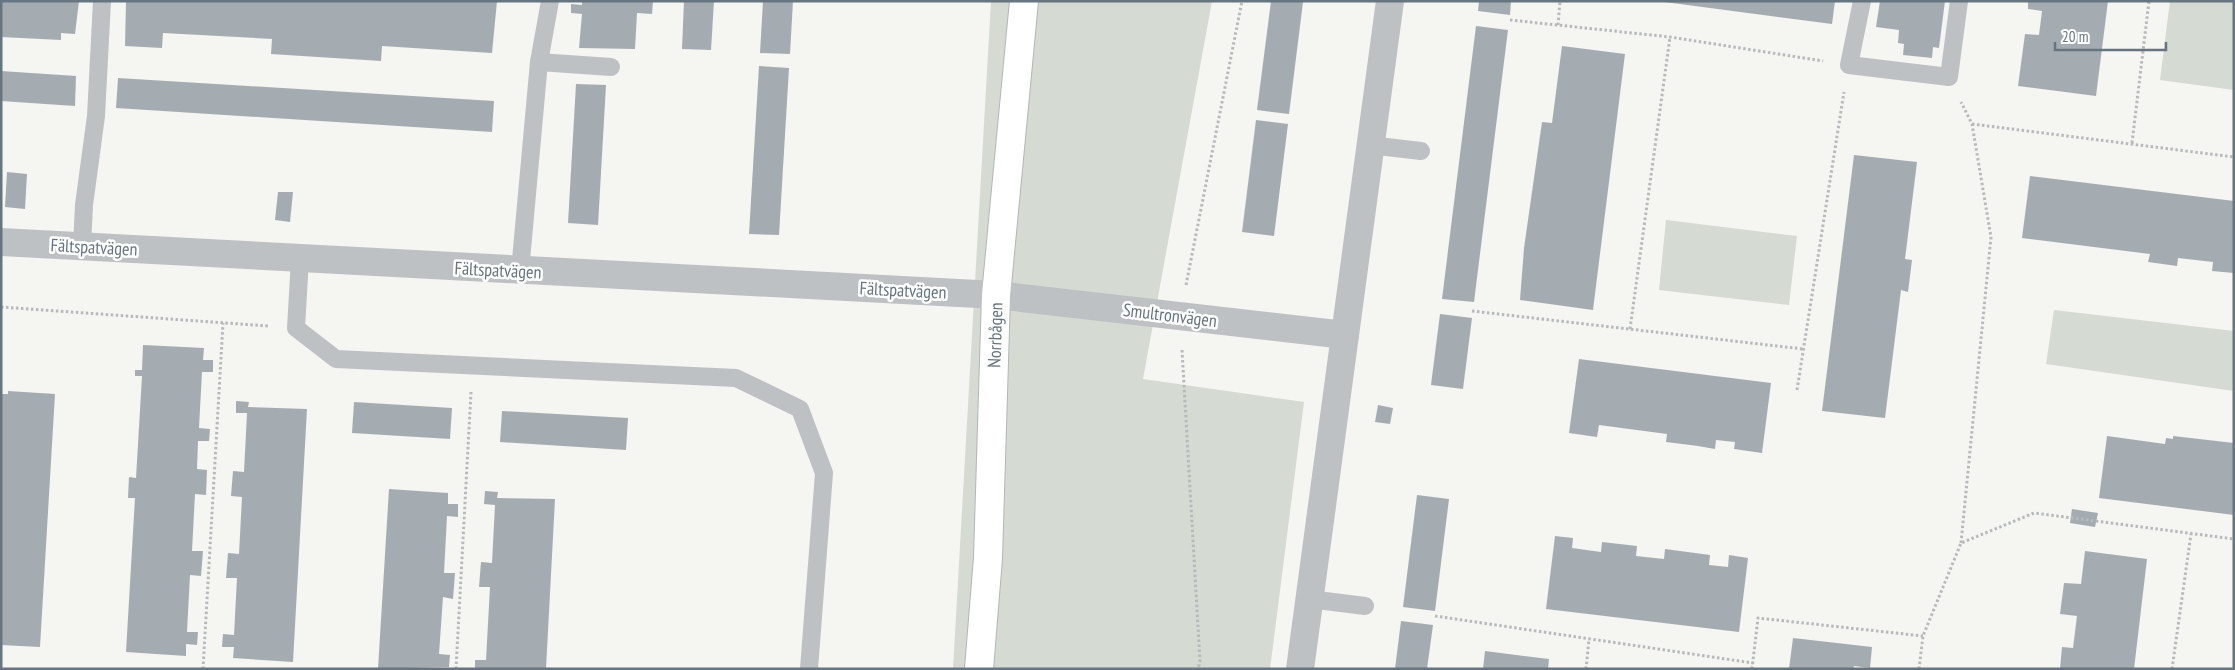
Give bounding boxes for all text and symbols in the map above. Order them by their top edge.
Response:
scale bar [2055,20,2166,52]
text: 20 m [2062,27,2088,46]
street label: Fältspatvägen [50,233,138,261]
street label: Fältspatvägen [454,256,542,284]
street label: Fältspatvägen [859,276,947,304]
street label: Smultronvägen [1122,298,1218,332]
street label: Norrbågen [982,302,1008,368]

